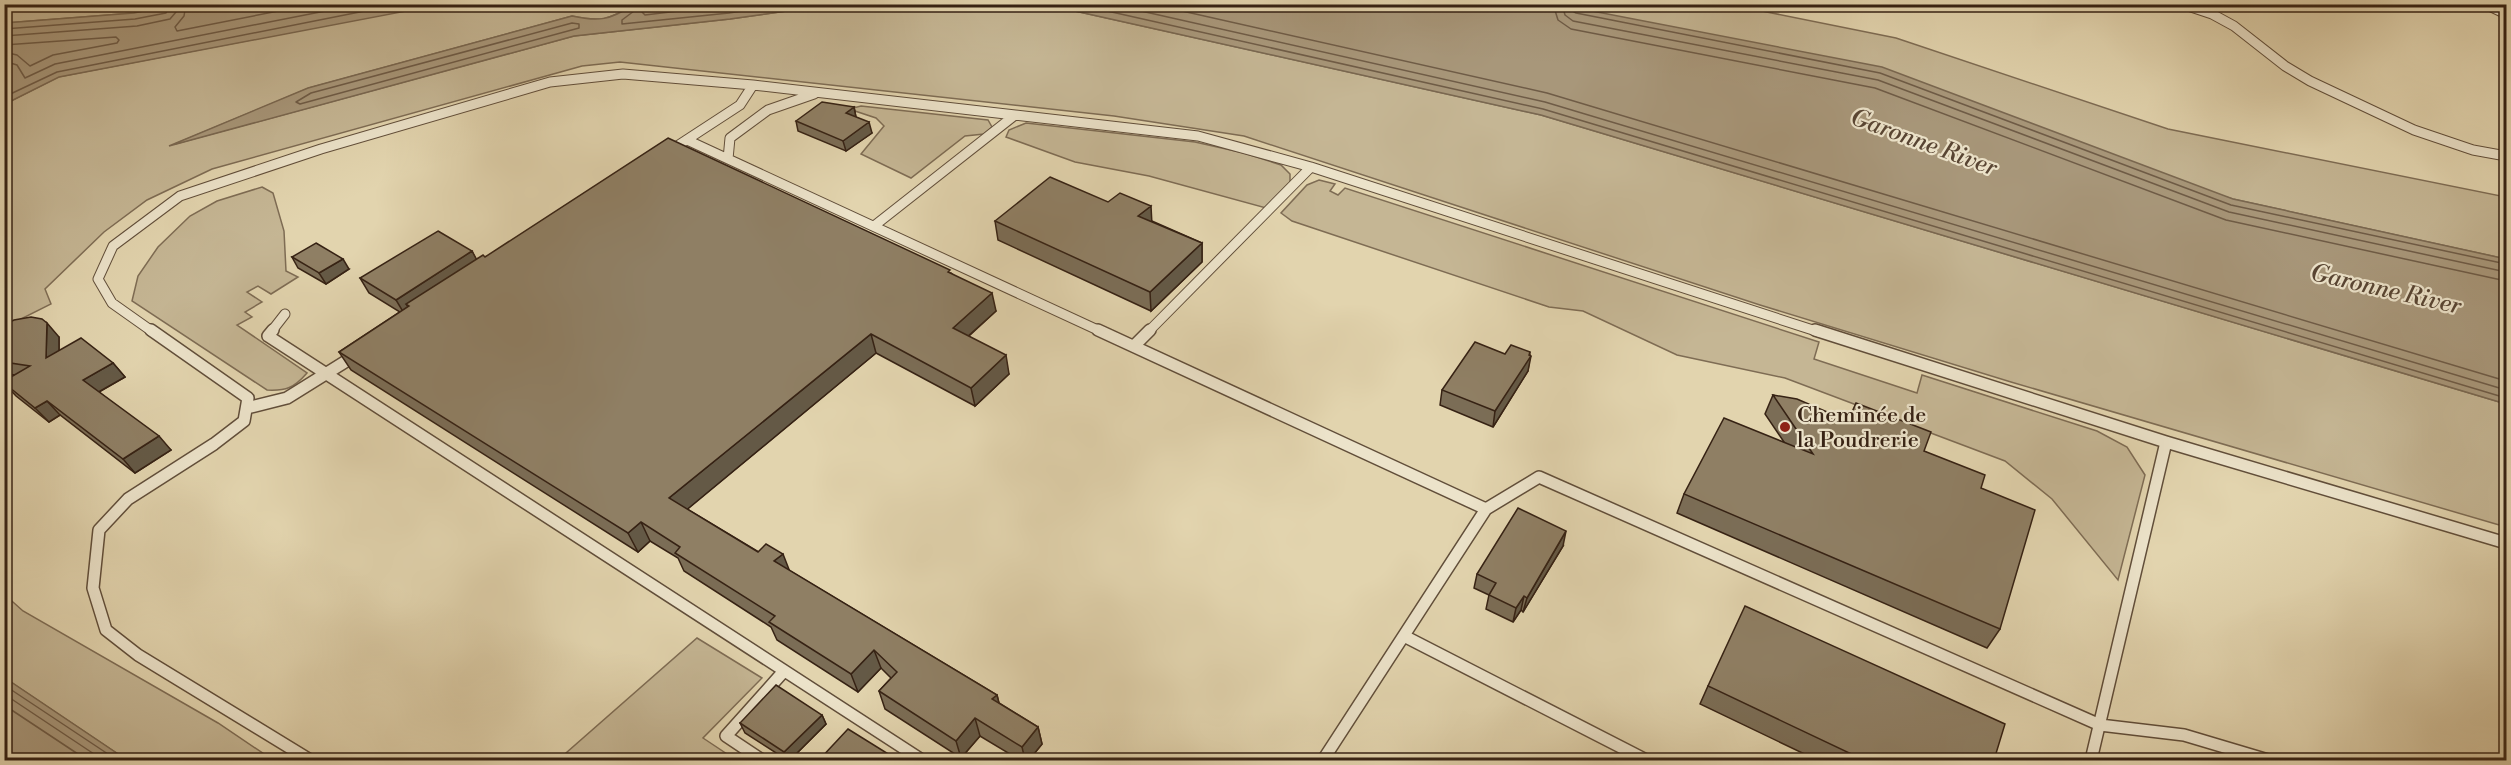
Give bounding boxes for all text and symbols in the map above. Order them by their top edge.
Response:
water label: Garonne River [1846,102,2002,184]
water label: Garonne River [2307,258,2465,322]
place label: Cheminée de la Poudrerie [1797,402,1926,454]
marker: Cheminée de la Poudrerie [1778,420,1792,434]

